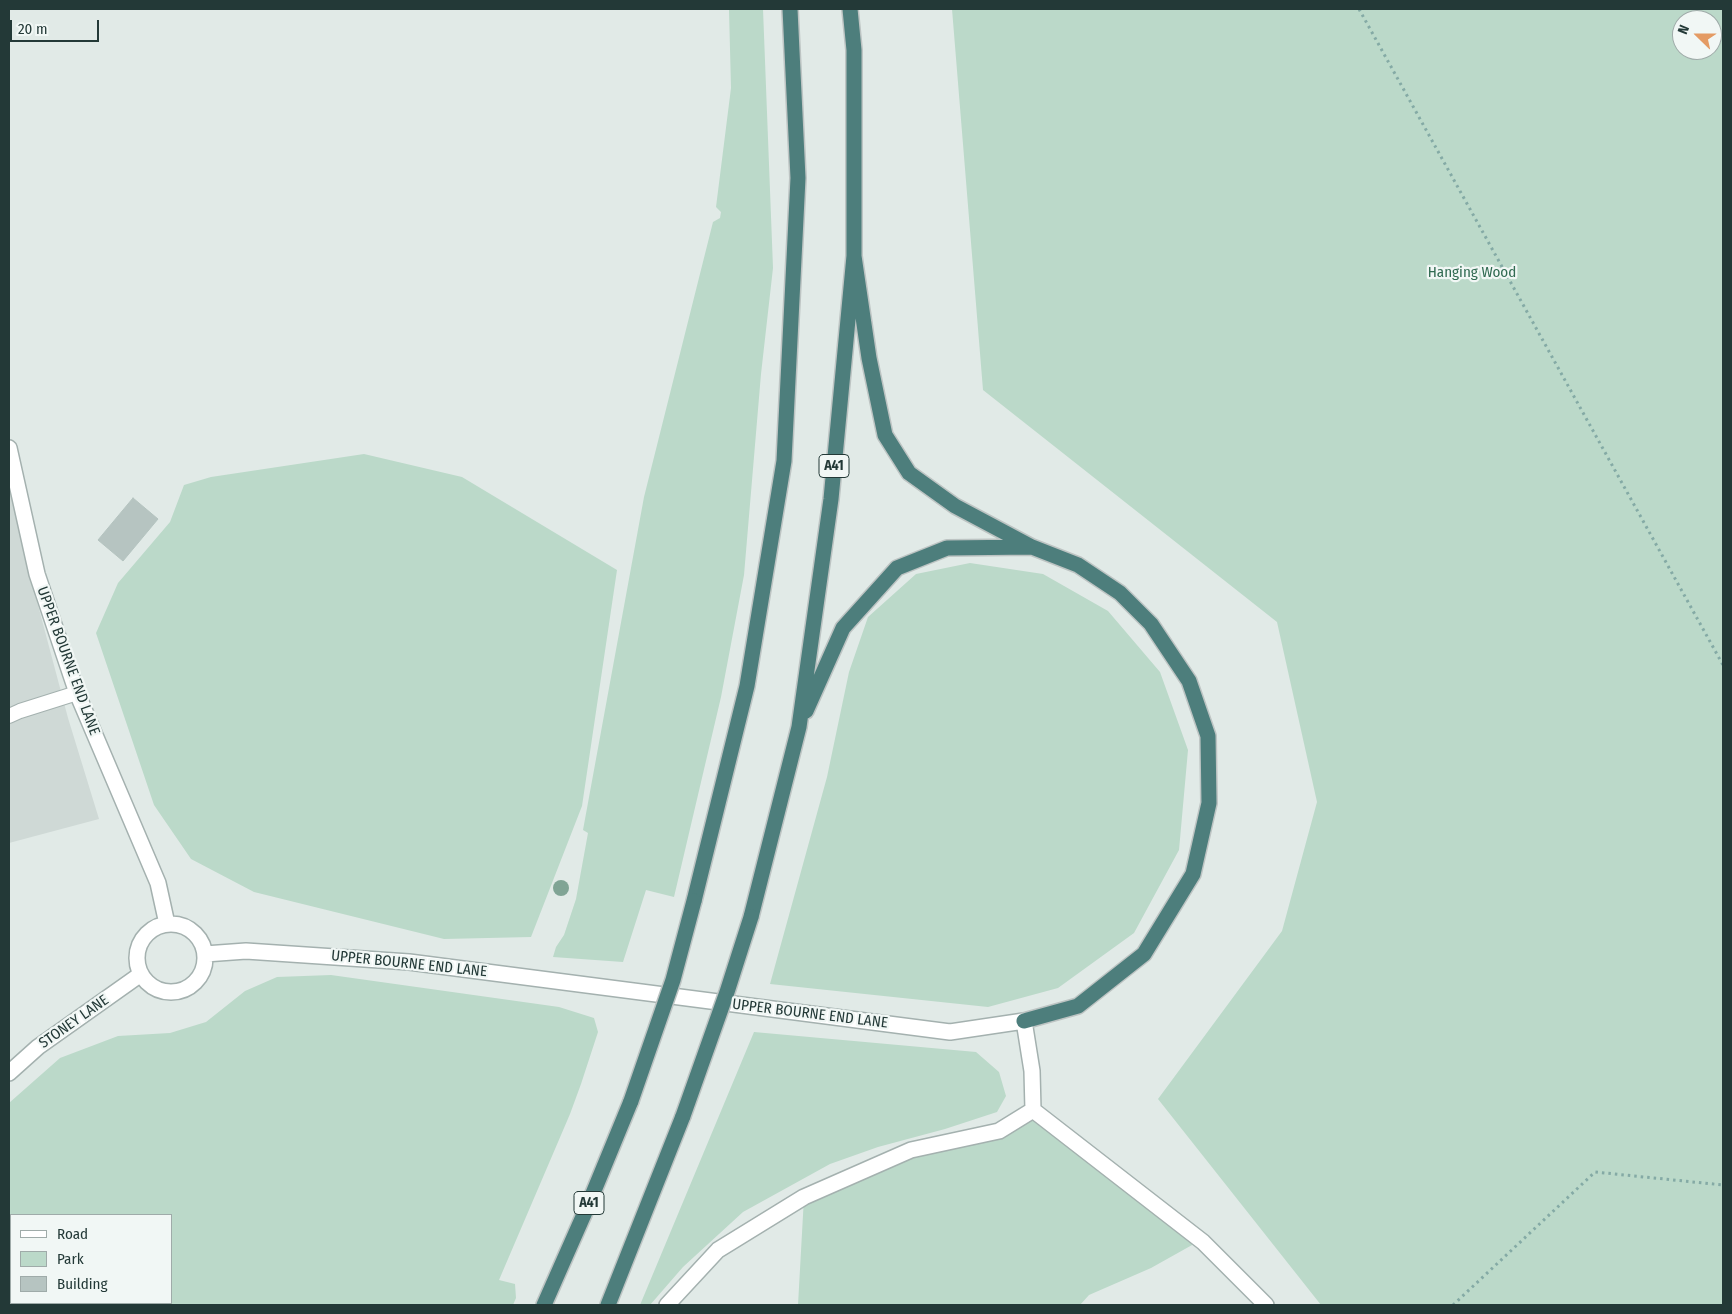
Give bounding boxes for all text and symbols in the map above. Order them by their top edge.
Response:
scale bar [12,10,101,42]
north arrow [1672,10,1722,60]
text: 20 m [18,20,48,38]
text: N [1674,23,1693,37]
park label: Hanging Wood [1428,264,1516,282]
road number: A41 [819,454,849,478]
street label: UPPER BOURNE END LANE [33,584,103,738]
street label: UPPER BOURNE END LANE [330,947,488,981]
street label: STONEY LANE [36,991,112,1053]
street label: UPPER BOURNE END LANE [731,996,889,1032]
road number: A41 [574,1192,604,1214]
legend [10,1214,172,1304]
text: Road [57,1225,88,1243]
text: Park [57,1250,84,1268]
text: Building [57,1275,108,1293]

